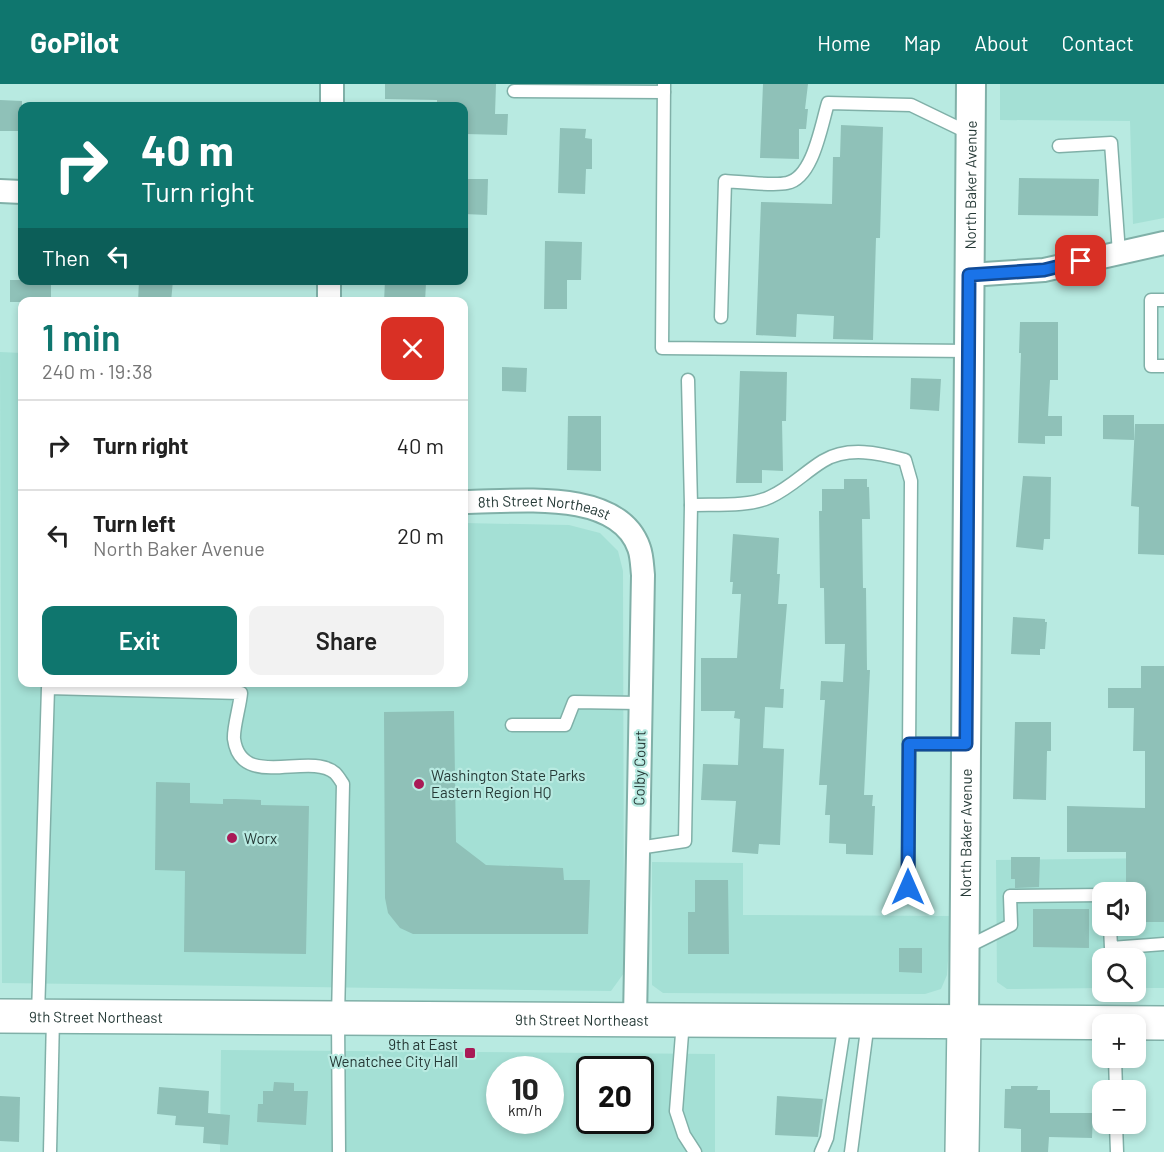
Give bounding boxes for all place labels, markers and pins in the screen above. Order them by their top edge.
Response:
pin [1055,235,1106,286]
place label: Washington State Parks Eastern Region HQ [431,766,586,801]
marker: Washington State Parks Eastern Region HQ [412,777,426,791]
place label: Worx [244,829,277,847]
marker: Worx [225,831,239,845]
place label: 9th at East Wenatchee City Hall [329,1035,458,1070]
marker: 9th at East Wenatchee City Hall [463,1046,477,1060]

